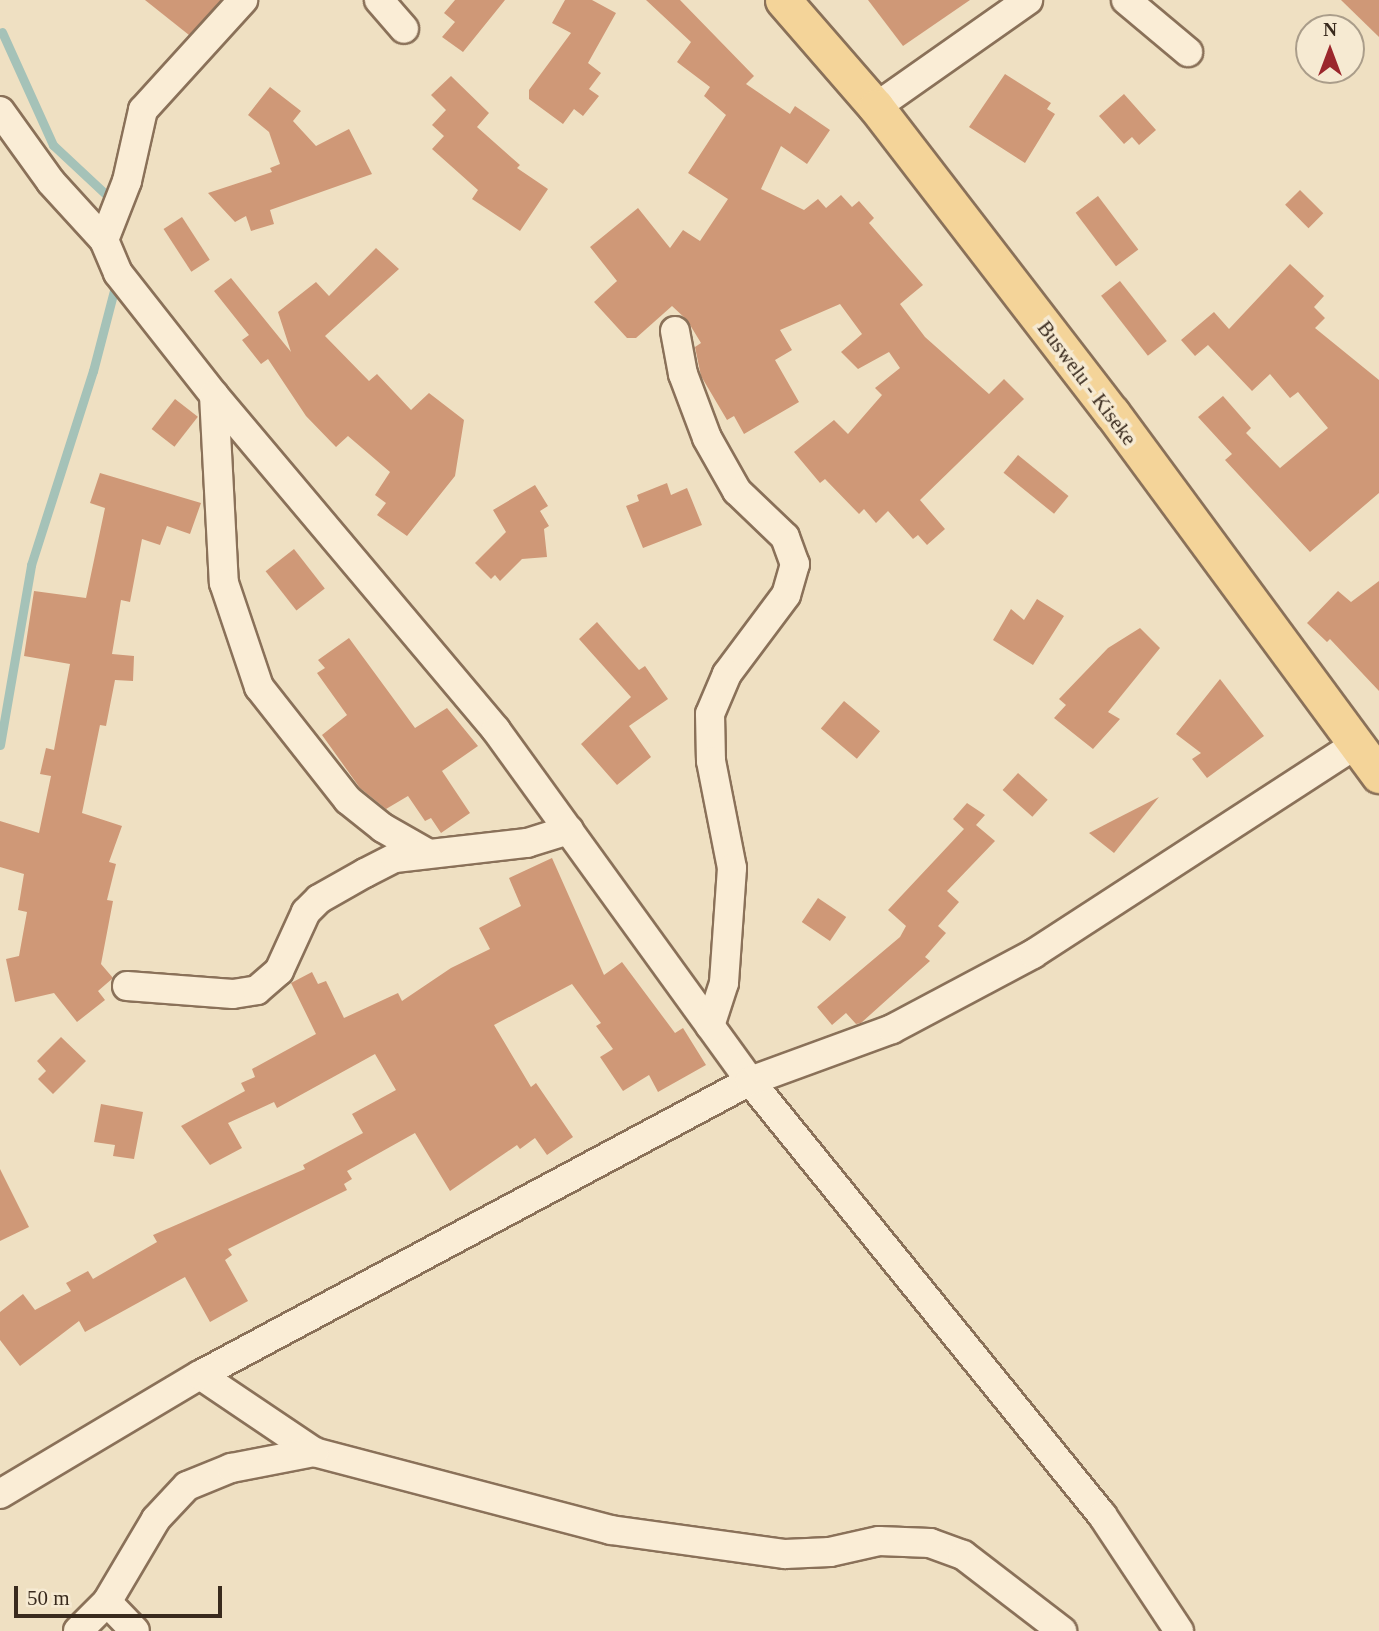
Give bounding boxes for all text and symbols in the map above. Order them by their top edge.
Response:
north arrow [1295,14,1365,84]
text: N [1323,19,1337,40]
street label: Buswelu - Kiseke [1032,316,1142,450]
scale bar [18,1572,226,1616]
text: 50 m [27,1586,70,1610]

